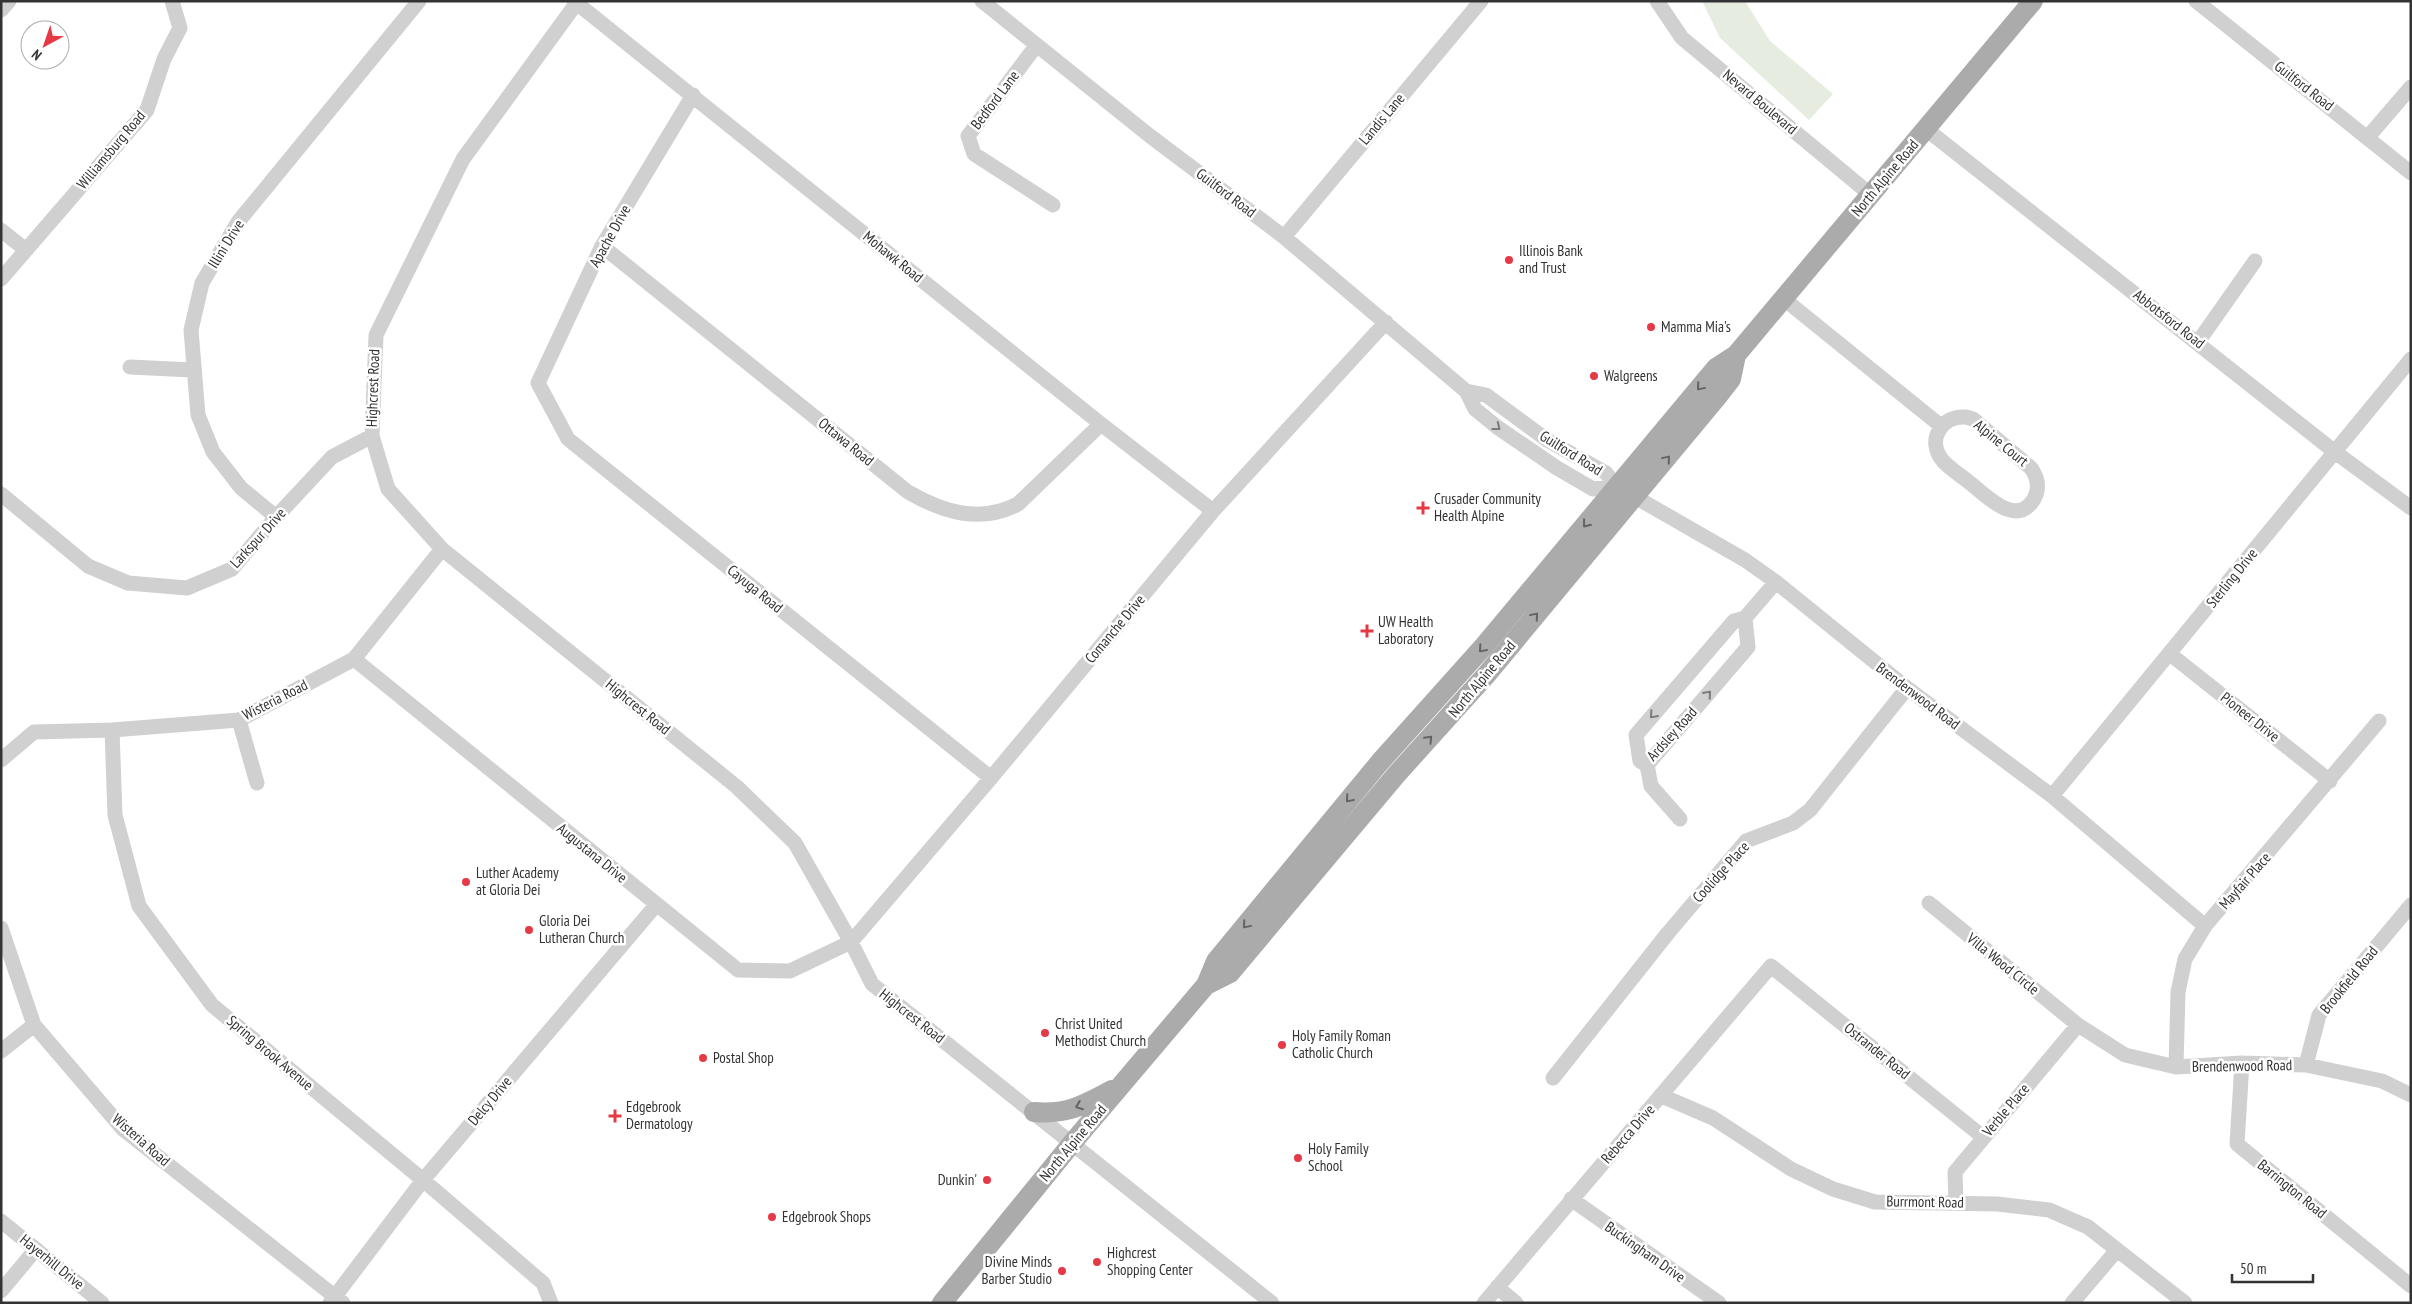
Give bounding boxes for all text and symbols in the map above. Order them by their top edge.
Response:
north arrow [20,20,70,70]
text: N [28,46,45,64]
street label: Guilford Road [2271,56,2338,115]
street label: Nevard Boulevard [1719,65,1801,138]
street label: Bedford Lane [966,67,1023,133]
street label: Landis Lane [1355,89,1409,148]
street label: Williamsburg Road [72,106,149,193]
street label: North Alpine Road [1847,135,1922,220]
street label: Guilford Road [1193,164,1260,221]
street label: Apache Drive [585,201,634,270]
street label: Illini Drive [203,216,248,272]
street label: Mohawk Road [859,227,927,287]
place label: Illinois Bank and Trust [1519,241,1583,277]
marker: Illinois Bank and Trust [1503,254,1515,266]
street label: Abbotsford Road [2130,285,2209,352]
place label: Mamma Mia's [1661,317,1731,336]
marker: Mamma Mia's [1645,321,1657,333]
street label: Highcrest Road [362,349,383,427]
place label: Walgreens [1604,366,1658,385]
marker: Walgreens [1588,370,1600,382]
one-way arrow [1697,381,1706,390]
street label: Ottawa Road [815,413,878,470]
street label: Alpine Court [1970,415,2032,470]
one-way arrow [1491,422,1500,430]
street label: Guilford Road [1536,426,1606,479]
one-way arrow [1661,456,1669,465]
place label: Crusader Community Health Alpine [1434,489,1541,525]
marker: Crusader Community Health Alpine [1416,501,1430,515]
street label: Larkspur Drive [226,504,290,572]
one-way arrow [1583,518,1592,528]
street label: Sterling Drive [2202,544,2261,611]
street label: Cayuga Road [724,560,787,617]
street label: Comanche Drive [1080,590,1149,667]
place label: UW Health Laboratory [1378,612,1434,648]
one-way arrow [1529,613,1537,622]
marker: UW Health Laboratory [1360,624,1374,638]
street label: North Alpine Road [1444,636,1519,721]
one-way arrow [1478,643,1487,652]
street label: Brendenwood Road [1873,658,1964,733]
street label: Wisteria Road [239,675,311,724]
street label: Highcrest Road [602,675,675,739]
street label: Pioneer Drive [2217,688,2284,746]
one-way arrow [1702,690,1711,699]
street label: Ardsley Road [1642,703,1701,765]
one-way arrow [1649,710,1658,719]
one-way arrow [1423,736,1432,745]
one-way arrow [1346,793,1355,802]
street label: Augustana Drive [553,819,631,887]
street label: Coolidge Place [1688,837,1753,906]
street label: Mayfair Place [2215,848,2274,913]
place label: Luther Academy at Gloria Dei [476,863,559,899]
marker: Luther Academy at Gloria Dei [460,876,472,888]
place label: Gloria Dei Lutheran Church [539,911,624,947]
one-way arrow [1243,919,1252,928]
marker: Gloria Dei Lutheran Church [523,924,535,936]
street label: Villa Wood Circle [1963,928,2043,999]
street label: Brookfield Road [2316,942,2382,1017]
street label: Highcrest Road [876,984,949,1047]
street label: Spring Brook Avenue [223,1011,317,1094]
place label: Christ United Methodist Church [1055,1014,1146,1050]
street label: Ostrander Road [1840,1018,1914,1083]
place label: Holy Family Roman Catholic Church [1292,1026,1391,1062]
marker: Christ United Methodist Church [1039,1027,1051,1039]
marker: Holy Family Roman Catholic Church [1276,1039,1288,1051]
place label: Postal Shop [713,1048,774,1067]
marker: Postal Shop [697,1052,709,1064]
street label: Brendenwood Road [2192,1055,2292,1076]
street label: Delcy Drive [464,1072,516,1129]
street label: Verble Place [1977,1079,2033,1141]
place label: Edgebrook Dermatology [626,1097,693,1133]
street label: North Alpine Road [1035,1100,1110,1185]
one-way arrow [1075,1100,1084,1111]
street label: Rebecca Drive [1597,1100,1658,1167]
street label: Wisteria Road [108,1109,174,1170]
marker: Edgebrook Dermatology [608,1109,622,1123]
place label: Holy Family School [1308,1139,1369,1175]
marker: Holy Family School [1292,1152,1304,1164]
street label: Barrington Road [2254,1155,2331,1222]
place label: Dunkin' [938,1170,977,1189]
marker: Dunkin' [981,1174,993,1186]
street label: Burrmont Road [1886,1191,1964,1212]
place label: Edgebrook Shops [782,1207,871,1226]
marker: Edgebrook Shops [766,1211,778,1223]
street label: Buckingham Drive [1601,1217,1689,1286]
street label: Hayerhill Drive [16,1230,88,1293]
place label: Highcrest Shopping Center [1107,1243,1193,1279]
place label: Divine Minds Barber Studio [982,1252,1052,1288]
scale bar [2232,1252,2313,1284]
marker: Highcrest Shopping Center [1091,1256,1103,1268]
text: 50 m [2240,1259,2266,1278]
marker: Divine Minds Barber Studio [1056,1265,1068,1277]

